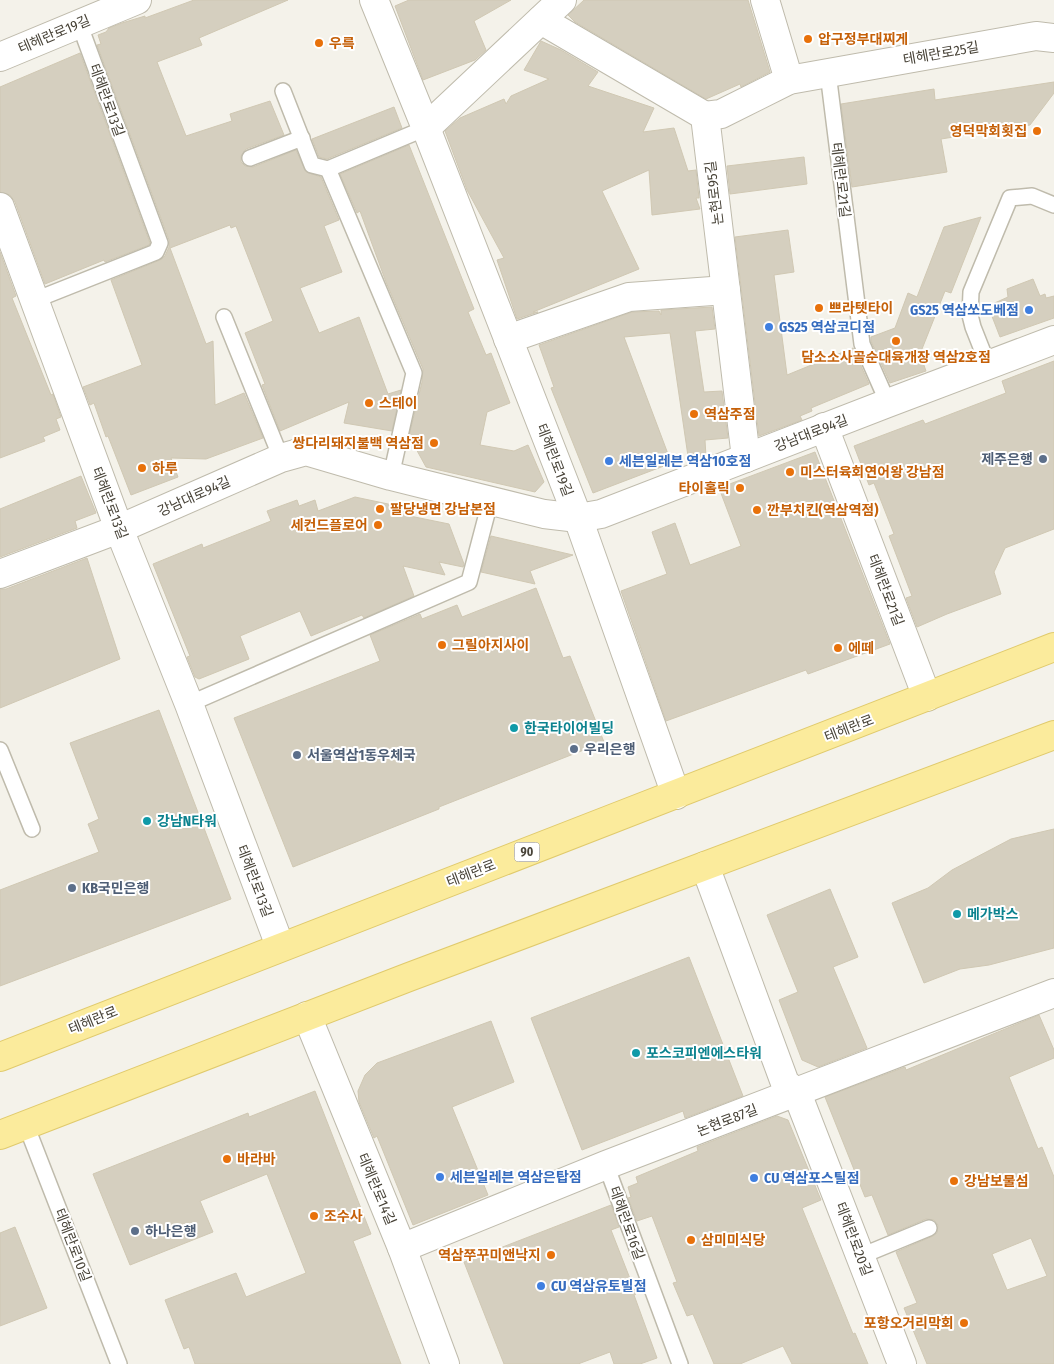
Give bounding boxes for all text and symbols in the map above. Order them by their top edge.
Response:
street label: 테헤란로19길 [16,12,93,57]
place label: 압구정부대찌게 [818,31,908,48]
marker: 압구정부대찌게 [802,33,814,45]
place label: 우륵 [329,35,355,52]
marker: 우륵 [313,37,325,49]
street label: 테헤란로25길 [902,38,980,69]
street label: 테헤란로13길 [86,61,128,139]
place label: 영덕막회횟집 [950,123,1027,140]
marker: 영덕막회횟집 [1031,125,1043,137]
street label: 테헤란로21길 [827,141,854,219]
street label: 논현로95길 [702,160,727,226]
place label: 쁘라텟타이 [829,300,893,317]
marker: 쁘라텟타이 [813,302,825,314]
place label: GS25 역삼쏘도베점 [910,302,1019,319]
marker: GS25 역삼쏘도베점 [1023,304,1035,316]
place label: GS25 역삼코디점 [779,319,875,336]
marker: GS25 역삼코디점 [763,321,775,333]
marker: 담소소사골순대육개장 역삼2호점 [890,335,902,347]
place label: 담소소사골순대육개장 역삼2호점 [801,349,991,366]
place label: 스테이 [379,395,418,412]
marker: 스테이 [363,397,375,409]
place label: 역삼주점 [704,406,756,423]
marker: 역삼주점 [688,408,700,420]
street label: 강남대로94길 [772,412,851,455]
street label: 테헤란로19길 [533,421,576,499]
place label: 쌍다리돼지불백 역삼점 [292,435,424,452]
marker: 쌍다리돼지불백 역삼점 [428,437,440,449]
place label: 제주은행 [981,451,1033,468]
place label: 세븐일레븐 역삼10호점 [619,453,751,470]
marker: 제주은행 [1037,453,1049,465]
marker: 세븐일레븐 역삼10호점 [603,455,615,467]
place label: 하루 [152,460,178,477]
marker: 하루 [136,462,148,474]
place label: 미스터육회연어왕 강남점 [800,464,945,481]
street label: 테헤란로13길 [88,465,131,542]
marker: 미스터육회연어왕 강남점 [784,466,796,478]
street label: 강남대로94길 [155,473,233,520]
place label: 타이홀릭 [678,480,730,497]
marker: 타이홀릭 [734,482,746,494]
place label: 팔당냉면 강남본점 [390,501,496,518]
place label: 깐부치킨(역삼역점) [767,502,878,519]
marker: 팔당냉면 강남본점 [374,503,386,515]
marker: 깐부치킨(역삼역점) [751,504,763,516]
place label: 세컨드플로어 [291,517,368,534]
marker: 세컨드플로어 [372,519,384,531]
street label: 테헤란로21길 [864,552,907,629]
place label: 그릴아지사이 [452,637,529,654]
marker: 그릴아지사이 [436,639,448,651]
place label: 에떼 [848,640,874,657]
marker: 에떼 [832,642,844,654]
street label: 테헤란로 [822,711,876,746]
place label: 한국타이어빌딩 [524,720,614,737]
marker: 한국타이어빌딩 [508,722,520,734]
place label: 우리은행 [584,741,636,758]
marker: 우리은행 [568,743,580,755]
place label: 서울역삼1동우체국 [307,747,416,764]
marker: 서울역삼1동우체국 [291,749,303,761]
place label: 강남N타워 [157,813,217,830]
marker: 강남N타워 [141,815,153,827]
road number: 90 [514,842,540,862]
street label: 테헤란로13길 [233,843,276,920]
street label: 테헤란로 [444,856,498,891]
place label: KB국민은행 [82,880,149,897]
marker: KB국민은행 [66,882,78,894]
place label: 메가박스 [967,906,1019,923]
marker: 메가박스 [951,908,963,920]
street label: 테헤란로 [66,1003,120,1038]
place label: 포스코피엔에스타워 [646,1045,762,1062]
marker: 포스코피엔에스타워 [630,1047,642,1059]
street label: 논현로87길 [694,1101,760,1140]
place label: 바라바 [237,1151,276,1168]
street label: 테헤란로14길 [354,1151,399,1228]
marker: 바라바 [221,1153,233,1165]
place label: 세븐일레븐 역삼은탑점 [450,1169,582,1186]
place label: CU 역삼포스틸점 [764,1170,860,1187]
marker: 세븐일레븐 역삼은탑점 [434,1171,446,1183]
marker: CU 역삼포스틸점 [748,1172,760,1184]
place label: 강남보물섬 [964,1173,1028,1190]
marker: 강남보물섬 [948,1175,960,1187]
street label: 테헤란로16길 [605,1184,648,1262]
street label: 테헤란로20길 [832,1200,875,1279]
street label: 테헤란로10길 [51,1206,94,1284]
place label: 조수사 [324,1208,363,1225]
marker: 조수사 [308,1210,320,1222]
place label: 하나은행 [145,1223,197,1240]
marker: 하나은행 [129,1225,141,1237]
place label: 삼미미식당 [701,1232,766,1249]
marker: 삼미미식당 [685,1234,697,1246]
place label: 역삼쭈꾸미앤낙지 [438,1247,541,1264]
marker: 역삼쭈꾸미앤낙지 [545,1249,557,1261]
place label: CU 역삼유토빌점 [551,1278,647,1295]
marker: CU 역삼유토빌점 [535,1280,547,1292]
place label: 포항오거리막회 [864,1315,954,1332]
marker: 포항오거리막회 [958,1317,970,1329]

